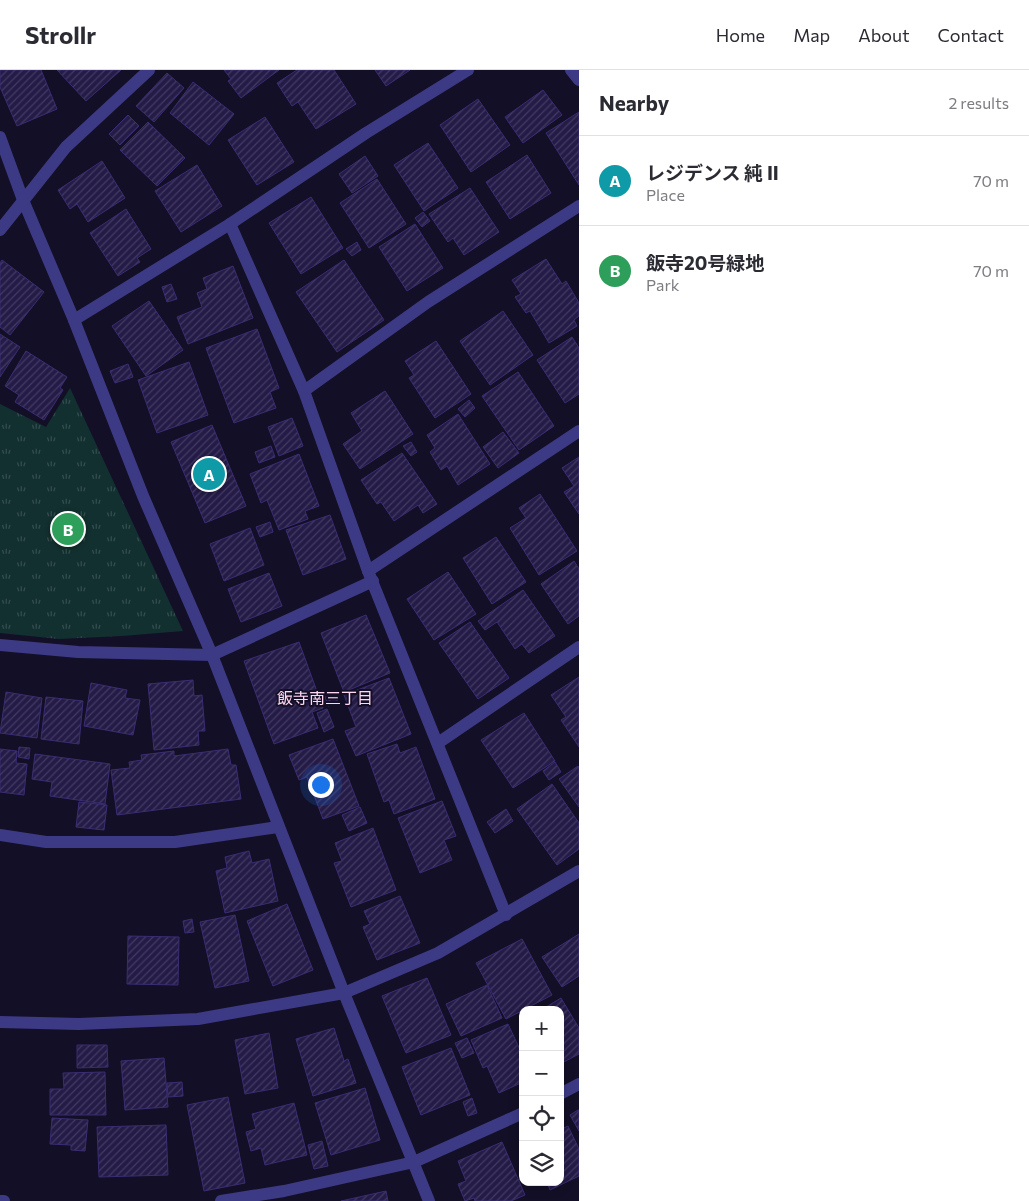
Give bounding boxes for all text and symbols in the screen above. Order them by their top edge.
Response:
text: Strollr [25,20,96,49]
text: Home [716,24,765,46]
text: Map [793,24,830,46]
text: About [858,24,910,46]
text: Contact [938,24,1004,46]
text: Nearby [599,90,669,115]
text: 2 results [948,93,1009,112]
text: レジデンス 純 II [646,161,779,184]
text: A [609,171,621,190]
text: 70 m [973,171,1009,190]
text: Place [646,185,685,204]
text: 飯寺20号緑地 [646,251,764,274]
text: B [610,261,620,280]
text: 70 m [973,261,1009,280]
text: Park [646,275,679,294]
pin: A [193,455,225,493]
pin: B [52,510,84,548]
district label: 飯寺南三丁目 [277,688,373,707]
your location [308,772,334,798]
map controls [519,1006,564,1186]
button: + [519,1006,564,1051]
button: − [519,1051,564,1096]
button: locate [519,1096,564,1141]
button: layers [519,1141,564,1186]

